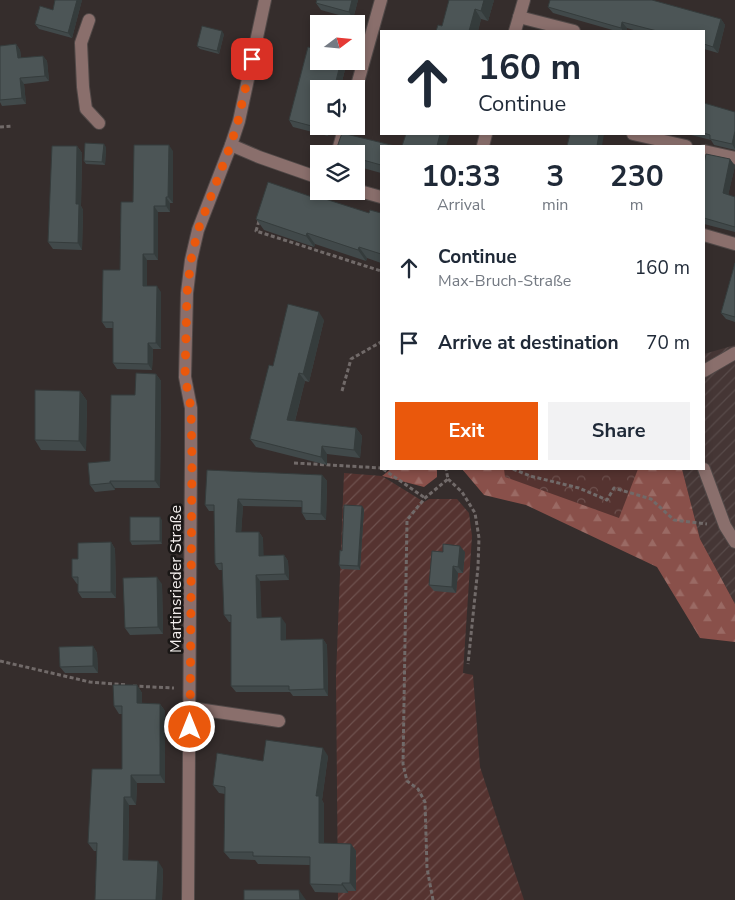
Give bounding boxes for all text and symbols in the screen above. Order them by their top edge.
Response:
north arrow [310,15,365,70]
map controls [310,15,365,200]
pin [231,38,273,80]
text: 160 m [478,44,581,91]
icon: arrive [238,45,266,73]
icon: ahead [395,50,460,115]
button: sound [310,80,365,135]
text: Continue [478,89,566,119]
button: layers [310,145,365,200]
text: 10:33 [421,156,501,197]
text: 3 [546,156,564,197]
text: 230 [610,156,664,197]
text: Arrival [437,194,485,216]
text: min [542,194,568,216]
text: m [630,194,644,216]
text: Continue [438,244,517,270]
icon: ahead [395,254,423,282]
text: 160 m [635,255,690,281]
text: Max-Bruch-Straße [438,270,571,292]
icon: arrive [395,329,423,357]
text: Arrive at destination [438,330,619,356]
text: 70 m [646,330,690,356]
button: Exit [395,402,538,460]
button: Share [548,402,690,460]
street label: Martinsrieder Straße [165,505,187,653]
position arrow [163,700,215,752]

